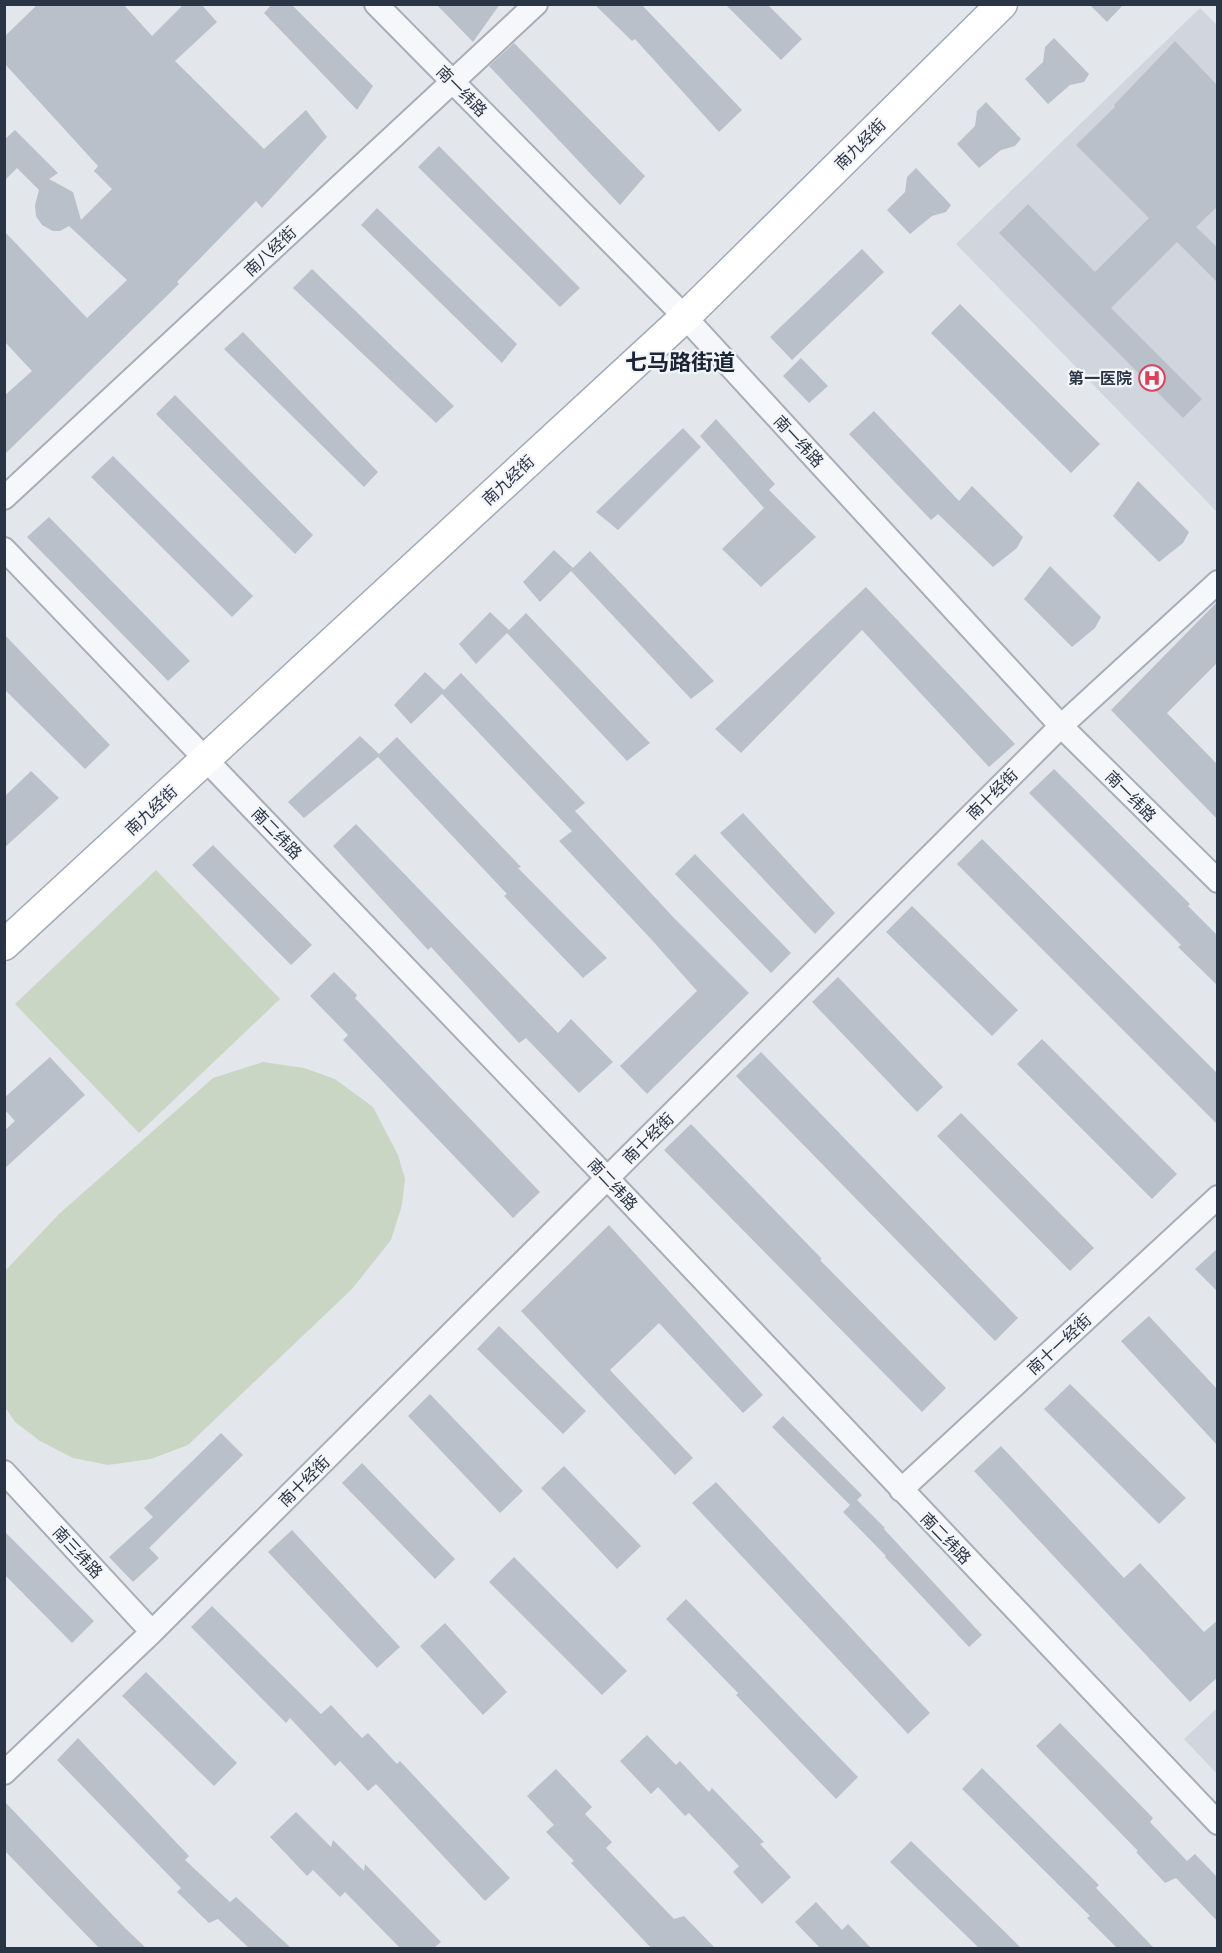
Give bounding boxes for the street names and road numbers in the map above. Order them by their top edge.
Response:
street label: 南一纬路 [431,60,493,122]
street label: 南九经街 [829,113,891,175]
street label: 南八经街 [238,220,302,282]
street label: 南一纬路 [768,409,830,473]
street label: 南九经街 [476,449,540,511]
street label: 南十经街 [961,763,1023,825]
street label: 南一纬路 [1100,765,1162,827]
street label: 南九经街 [119,779,183,841]
street label: 南二纬路 [246,802,308,864]
street label: 南十经街 [617,1107,679,1169]
street label: 南二纬路 [582,1152,644,1216]
street label: 南十一经街 [1022,1308,1096,1380]
street label: 南十经街 [273,1450,335,1512]
street label: 南二纬路 [915,1507,977,1569]
street label: 南三纬路 [47,1520,109,1584]

